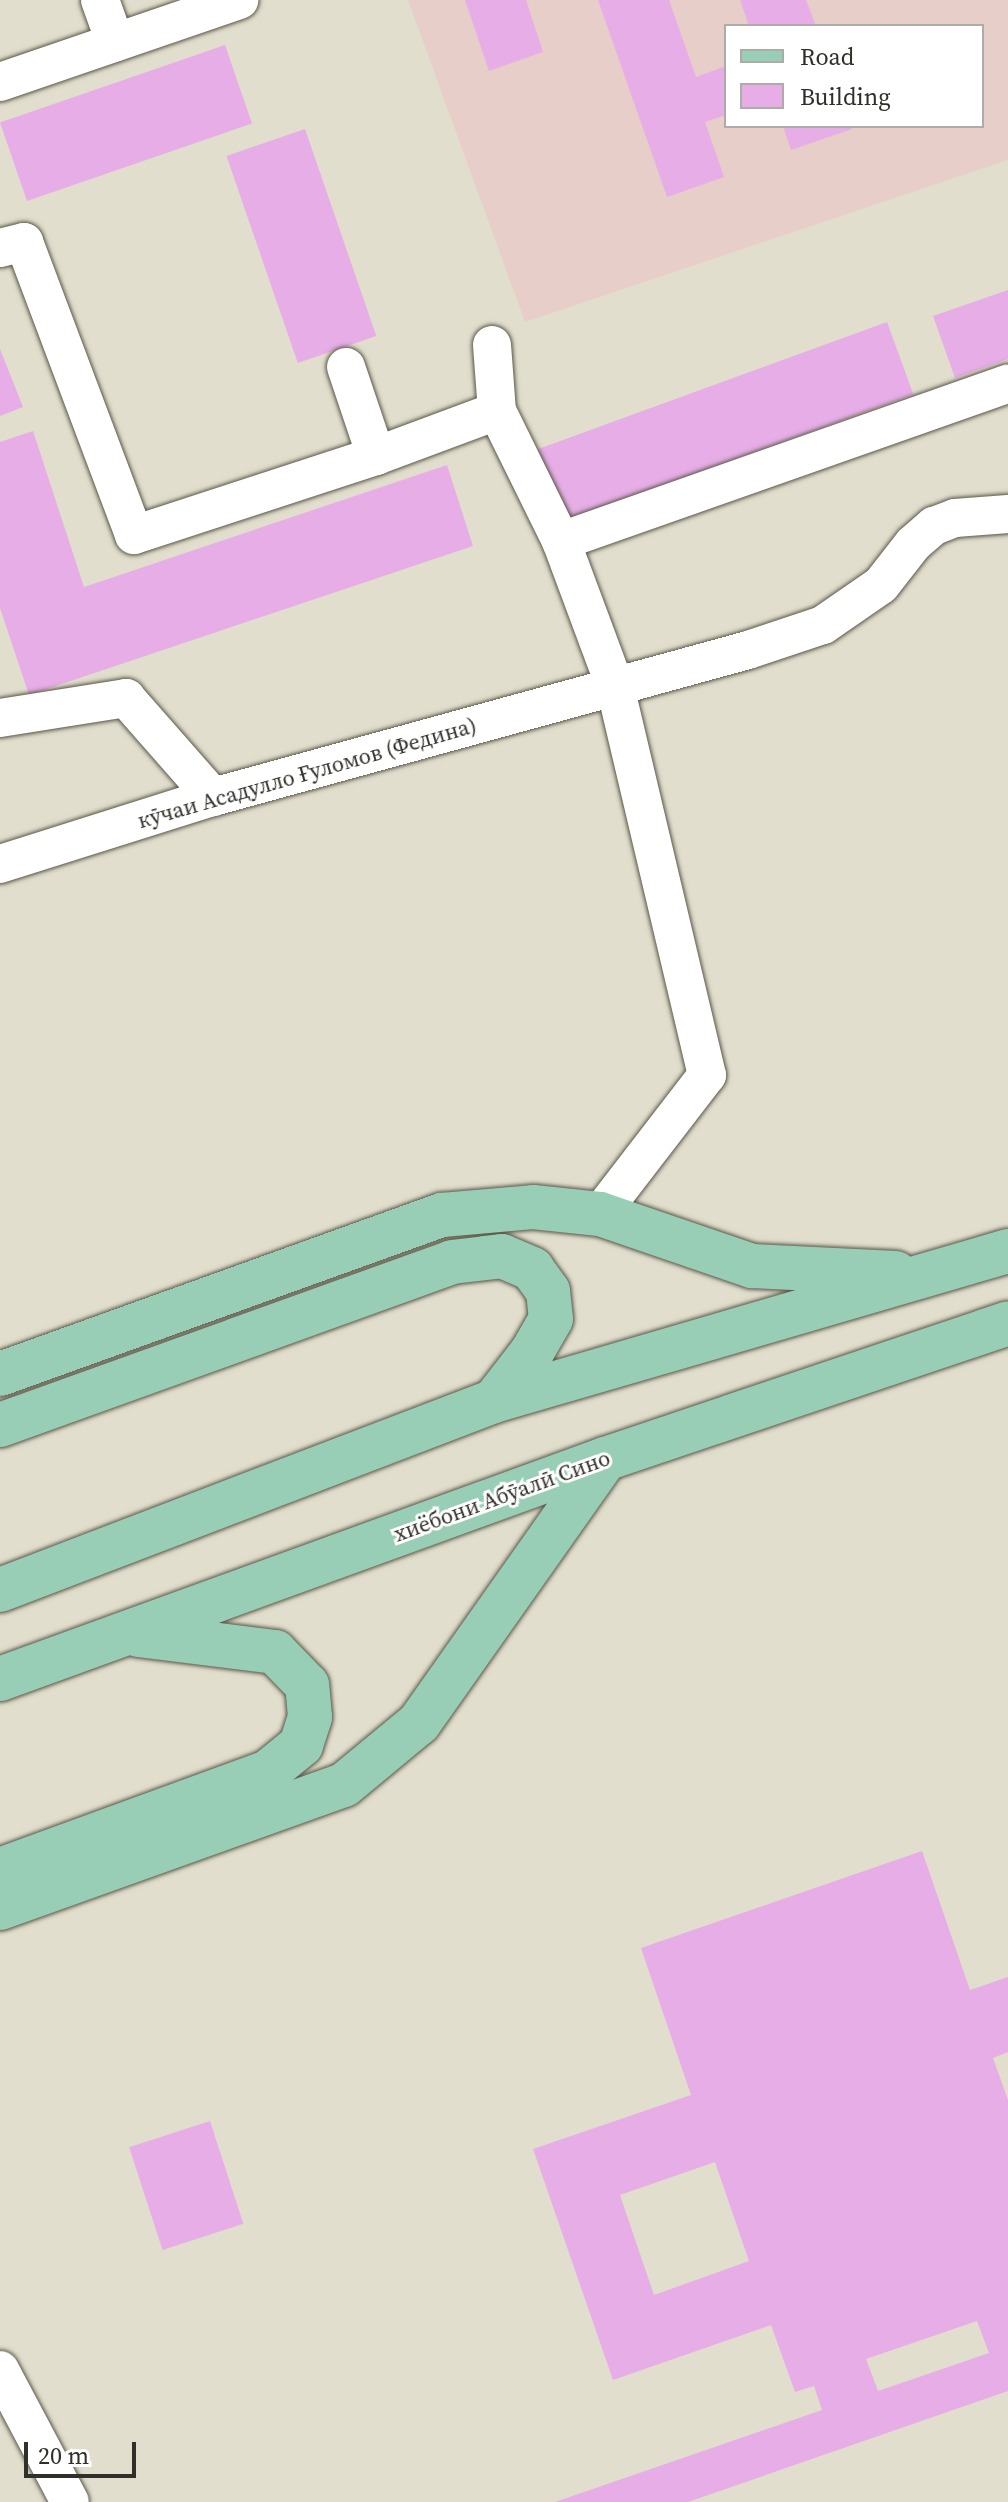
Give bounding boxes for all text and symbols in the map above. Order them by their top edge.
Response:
legend [724,24,984,128]
text: Road [800,40,854,73]
text: Building [800,80,891,113]
street label: кӯчаи Асадулло Ғуломов (Федина) [135,712,479,834]
street label: хиёбони Абӯалӣ Сино [390,1445,614,1547]
scale bar [28,2426,140,2476]
text: 20 m [38,2439,89,2472]

